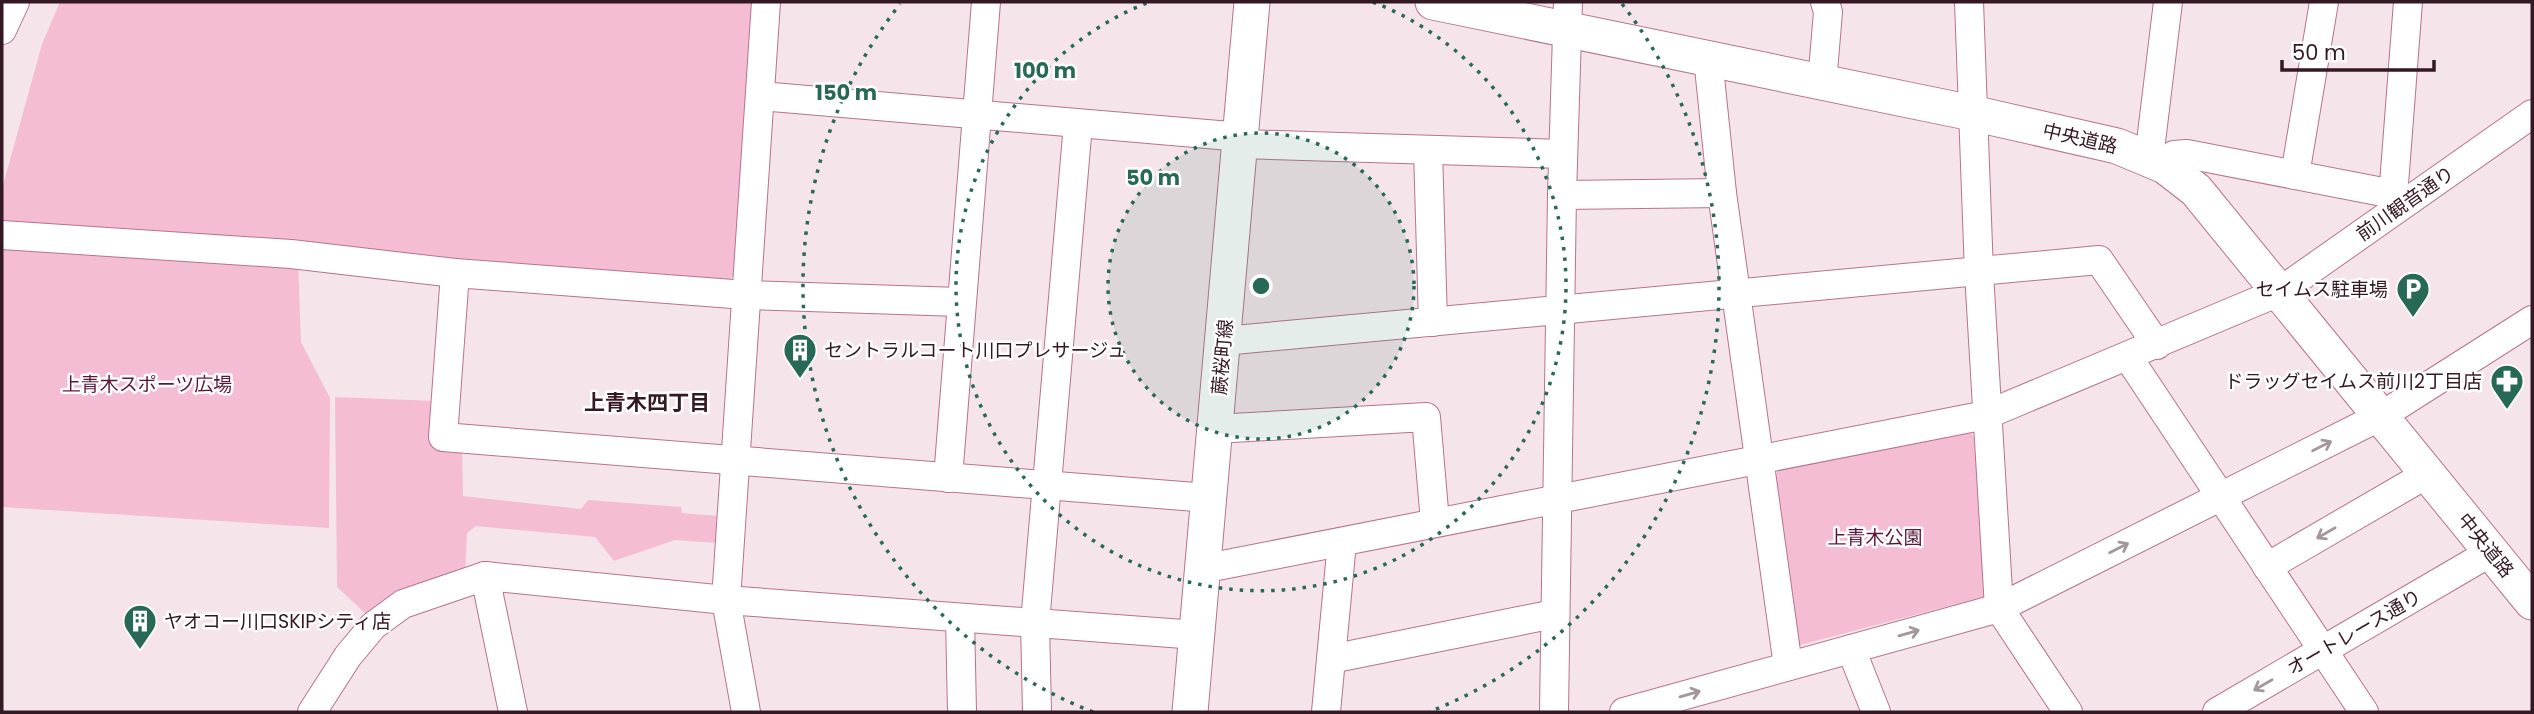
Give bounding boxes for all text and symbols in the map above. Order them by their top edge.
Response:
scale bar [2282,28,2434,72]
text: 50 m [2292,38,2346,67]
text: 100 m [1014,56,1076,85]
text: 150 m [815,78,877,107]
street label: 中央道路 [2040,117,2120,160]
street label: 前川観音通り [2351,160,2460,247]
text: 50 m [1126,163,1180,192]
parking icon: セイムス駐車場 [2394,270,2432,319]
centre of rings [1249,274,1273,298]
place label: セイムス駐車場 [2255,276,2388,303]
street label: 蕨桜町線 [1206,318,1239,396]
building icon: セントラルコート川口プレサージュ [781,331,819,380]
place label: セントラルコート川口プレサージュ [824,337,1126,364]
pharmacy icon: ドラッグセイムス前川2丁目店 [2488,362,2526,411]
place label: ドラッグセイムス前川2丁目店 [2224,368,2482,395]
park label: 上青木スポーツ広場 [62,371,232,398]
district label: 上青木四丁目 [584,388,710,417]
one-way arrow [2311,439,2332,452]
street label: 中央道路 [2451,507,2520,583]
park label: 上青木公園 [1827,524,1923,551]
one-way arrow [2317,526,2337,540]
one-way arrow [2108,541,2129,555]
street label: オートレース通り [2282,583,2426,682]
building icon: ヤオコー川口SKIPシティ店 [121,602,159,651]
place label: ヤオコー川口SKIPシティ店 [164,608,391,635]
one-way arrow [1897,626,1920,639]
one-way arrow [2253,679,2274,692]
one-way arrow [1678,687,1700,700]

